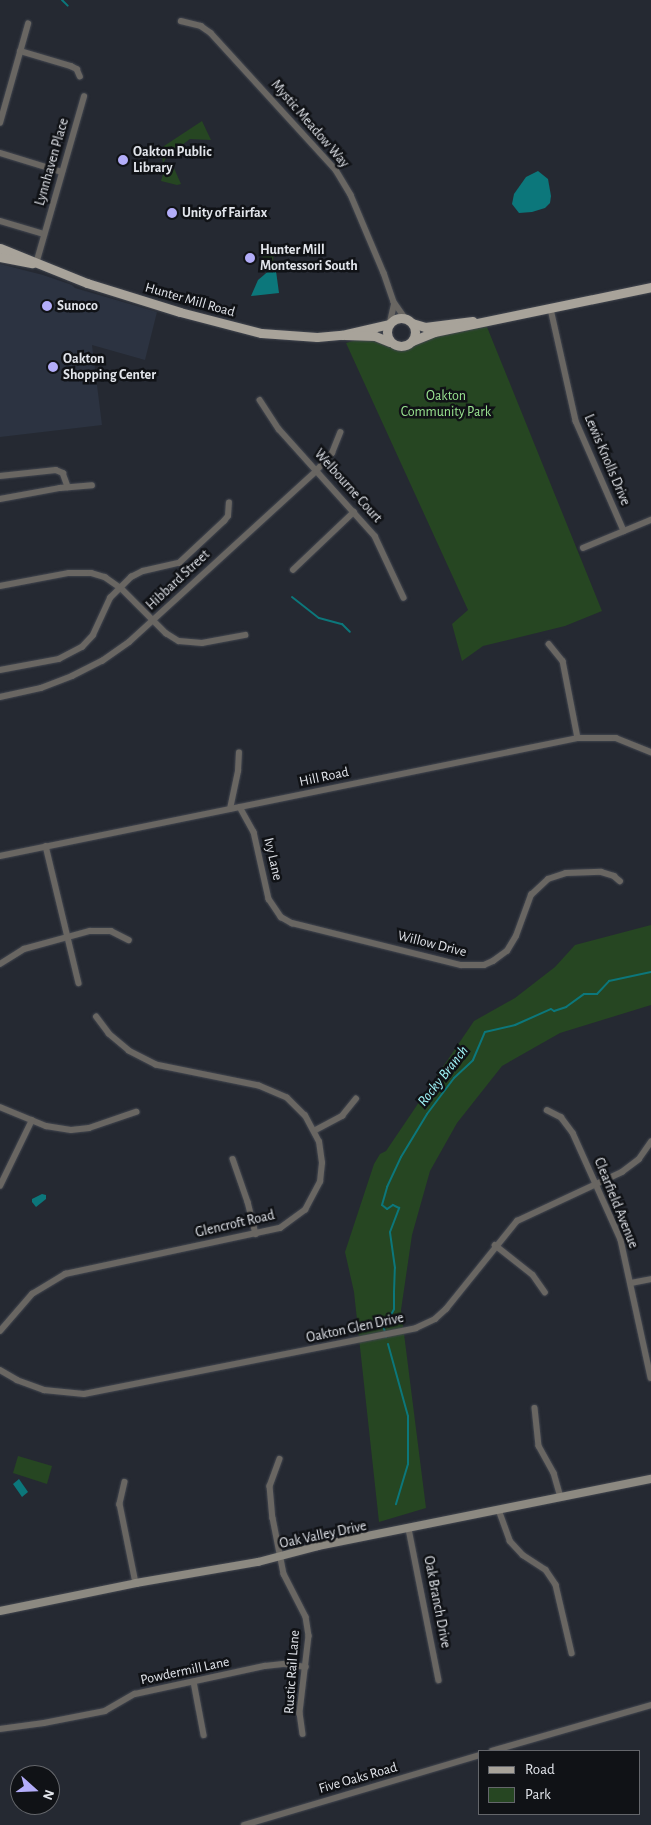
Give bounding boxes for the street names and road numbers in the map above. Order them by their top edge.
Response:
street label: Mystic Meadow Way [267,77,353,171]
street label: Lynnhaven Place [32,116,72,208]
street label: Hunter Mill Road [143,279,237,321]
street label: Lewis Knolls Drive [580,412,634,508]
street label: Welbourne Court [311,446,385,526]
street label: Hibbard Street [143,546,213,614]
street label: Hill Road [298,764,350,790]
street label: Ivy Lane [260,836,286,882]
street label: Willow Drive [396,927,468,961]
street label: Clearfield Avenue [590,1155,642,1251]
street label: Glencroft Road [194,1207,276,1241]
street label: Oakton Glen Drive [305,1309,405,1347]
street label: Oak Valley Drive [278,1518,368,1552]
street label: Oak Branch Drive [420,1555,454,1649]
street label: Rustic Rail Lane [281,1629,303,1715]
street label: Powdermill Lane [139,1653,231,1689]
street label: Five Oaks Road [317,1759,399,1797]

